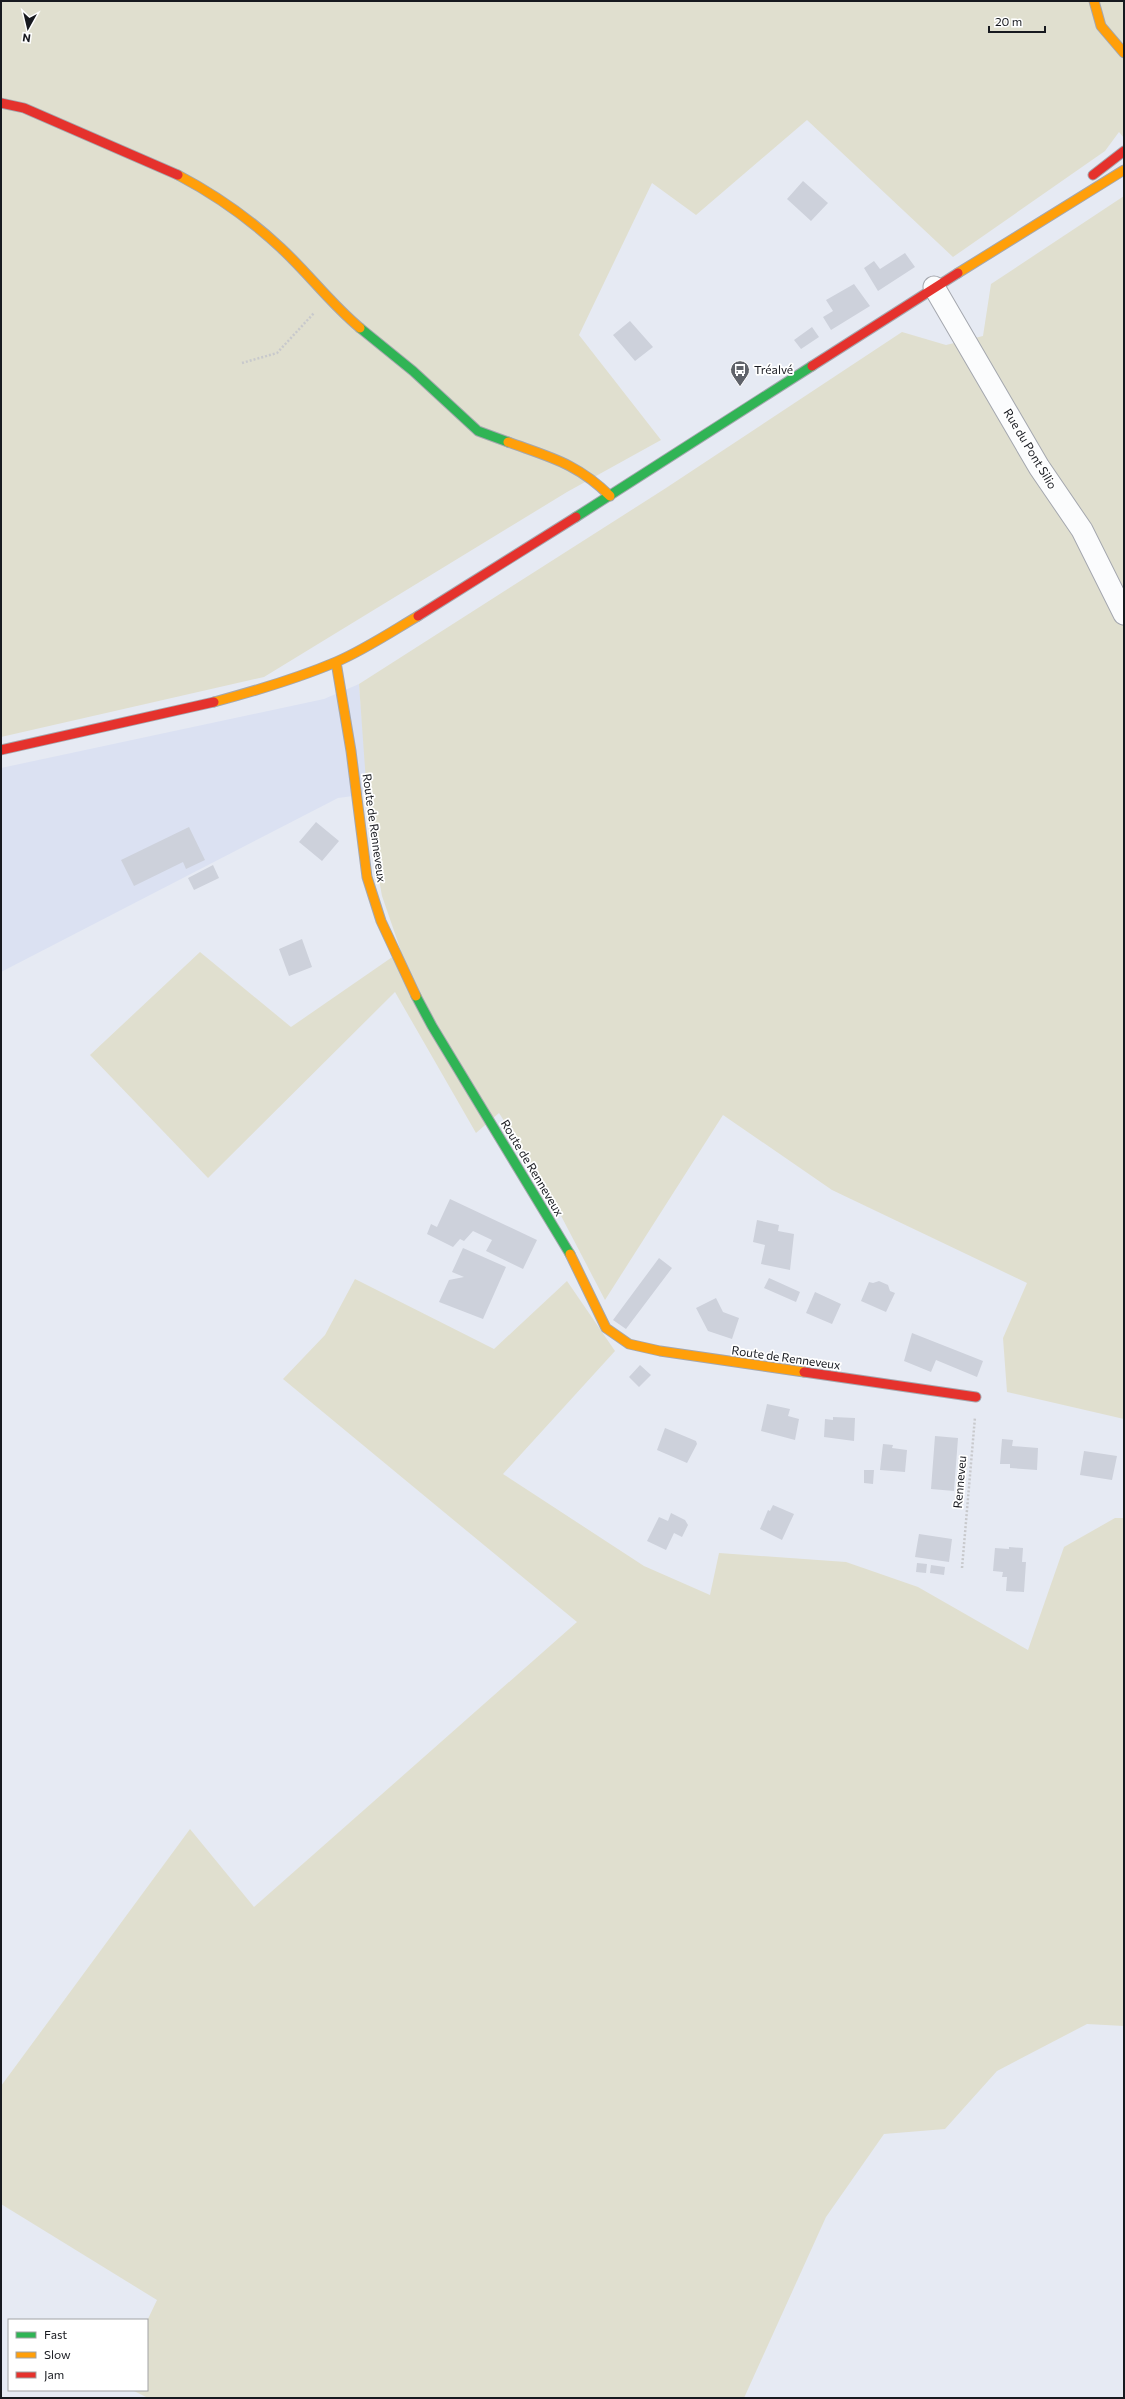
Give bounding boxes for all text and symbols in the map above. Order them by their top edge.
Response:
north arrow [8,8,48,48]
scale bar [989,8,1045,34]
text: 20 m [995,14,1022,28]
text: N [22,31,32,45]
bus stop icon: Tréalvé [729,359,751,387]
place label: Tréalvé [754,362,793,376]
street label: Rue du Pont Silio [1001,406,1060,491]
street label: Route de Renneveux [360,773,390,884]
street label: Route de Renneveux [499,1117,567,1219]
street label: Route de Renneveux [731,1342,842,1372]
street label: Renneveu [950,1455,968,1509]
legend [8,2319,148,2391]
text: Fast [44,2327,67,2341]
text: Slow [44,2347,71,2361]
text: Jam [44,2367,64,2382]

